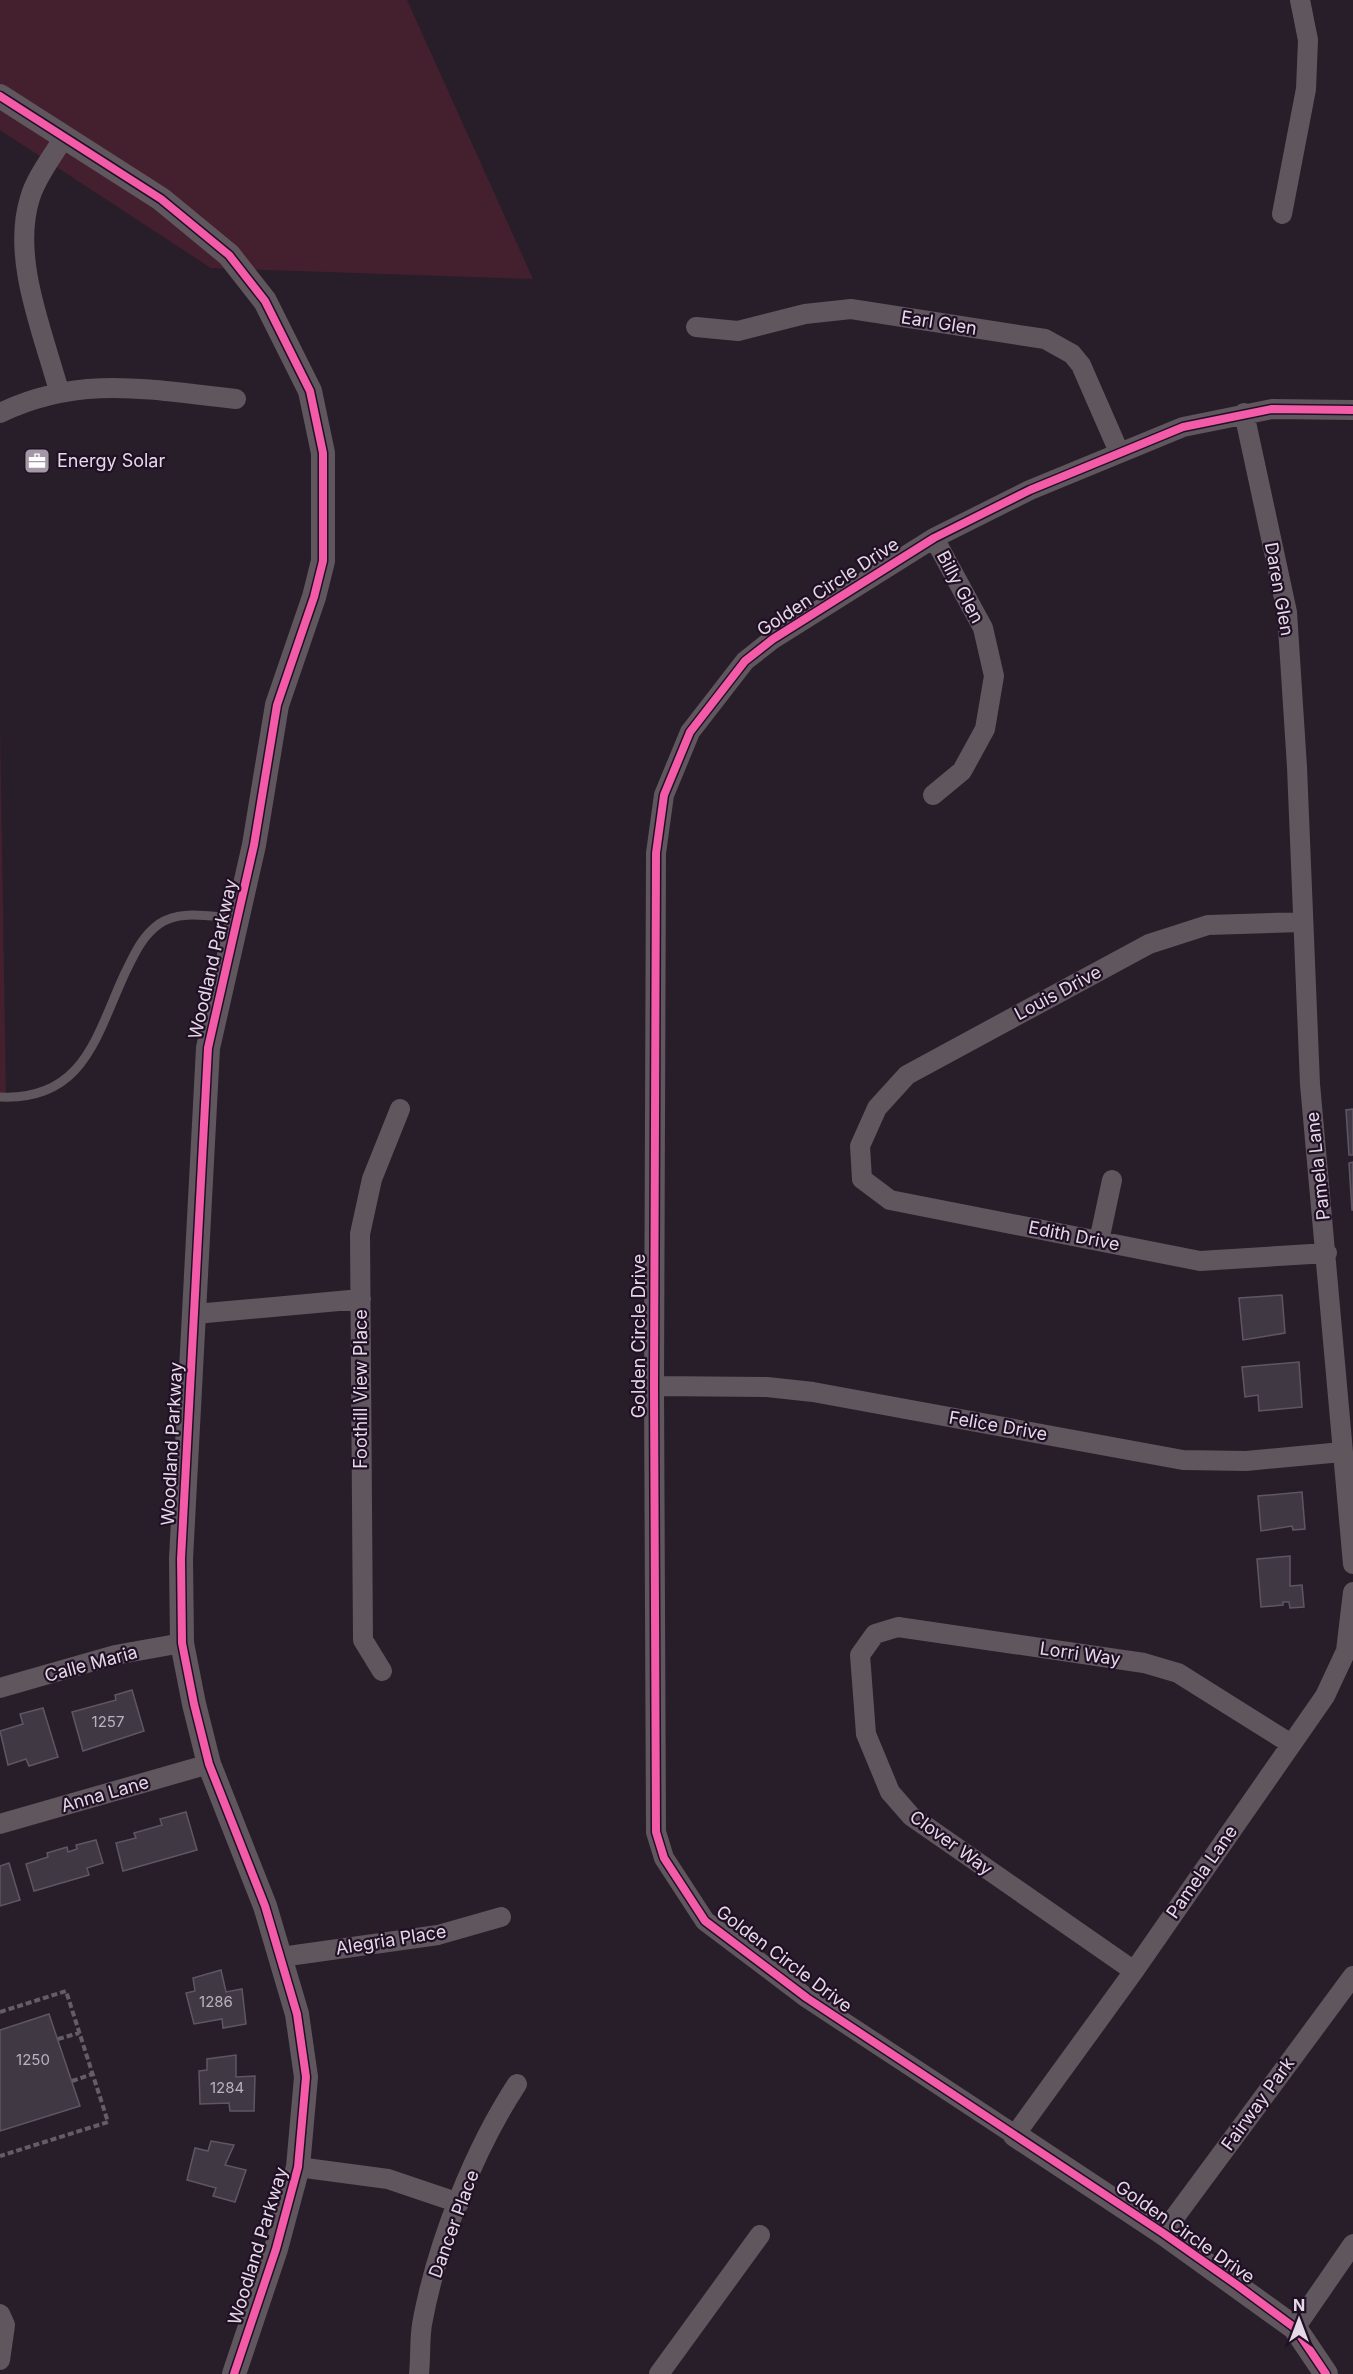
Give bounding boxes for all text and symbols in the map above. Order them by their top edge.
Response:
street label: Earl Glen [900,306,978,339]
office icon: Energy Solar [22,446,52,476]
place label: Energy Solar [57,450,165,471]
street label: Golden Circle Drive [753,533,902,640]
street label: Daren Glen [1261,540,1298,637]
street label: Billy Glen [933,547,988,627]
street label: Woodland Parkway [184,877,241,1041]
street label: Louis Drive [1011,961,1105,1024]
street label: Pamela Lane [1301,1111,1334,1221]
street label: Edith Drive [1027,1216,1121,1255]
street label: Golden Circle Drive [628,1254,649,1418]
street label: Foothill View Place [350,1309,371,1469]
street label: Woodland Parkway [157,1362,186,1526]
street label: Felice Drive [947,1407,1049,1444]
street label: Lorri Way [1038,1637,1122,1670]
street label: Calle Maria [42,1641,140,1686]
house number: 1257 [92,1712,124,1731]
street label: Anna Lane [59,1771,151,1816]
street label: Clover Way [906,1806,997,1880]
street label: Pamela Lane [1162,1821,1241,1922]
street label: Golden Circle Drive [712,1901,856,2017]
street label: Alegria Place [334,1920,448,1959]
house number: 1286 [199,1992,233,2011]
house number: 1250 [16,2050,50,2069]
street label: Fairway Park [1217,2053,1298,2154]
house number: 1284 [210,2078,244,2097]
street label: Woodland Parkway [224,2164,292,2327]
street label: Dancer Place [424,2167,483,2281]
street label: Golden Circle Drive [1112,2176,1259,2287]
north arrow [1269,2290,1329,2350]
text: N [1293,2295,1305,2315]

